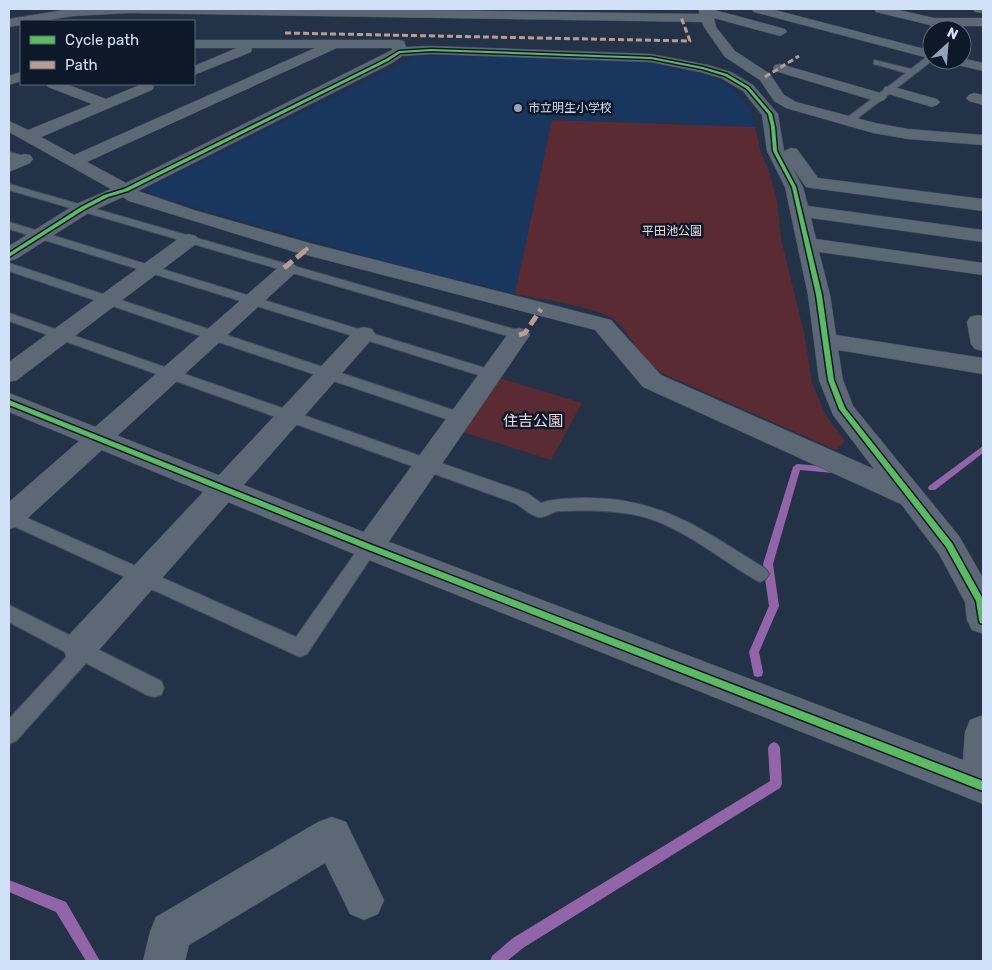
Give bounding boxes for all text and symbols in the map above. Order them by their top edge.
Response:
legend [20,20,195,85]
north arrow [922,20,972,70]
text: N [944,24,961,44]
text: Cycle path [65,31,139,49]
text: Path [65,56,98,74]
place label: 市立明生小学校 [528,101,612,115]
marker: 市立明生小学校 [512,102,524,114]
park label: 平田池公園 [642,224,702,238]
park label: 住吉公園 [503,412,563,430]

